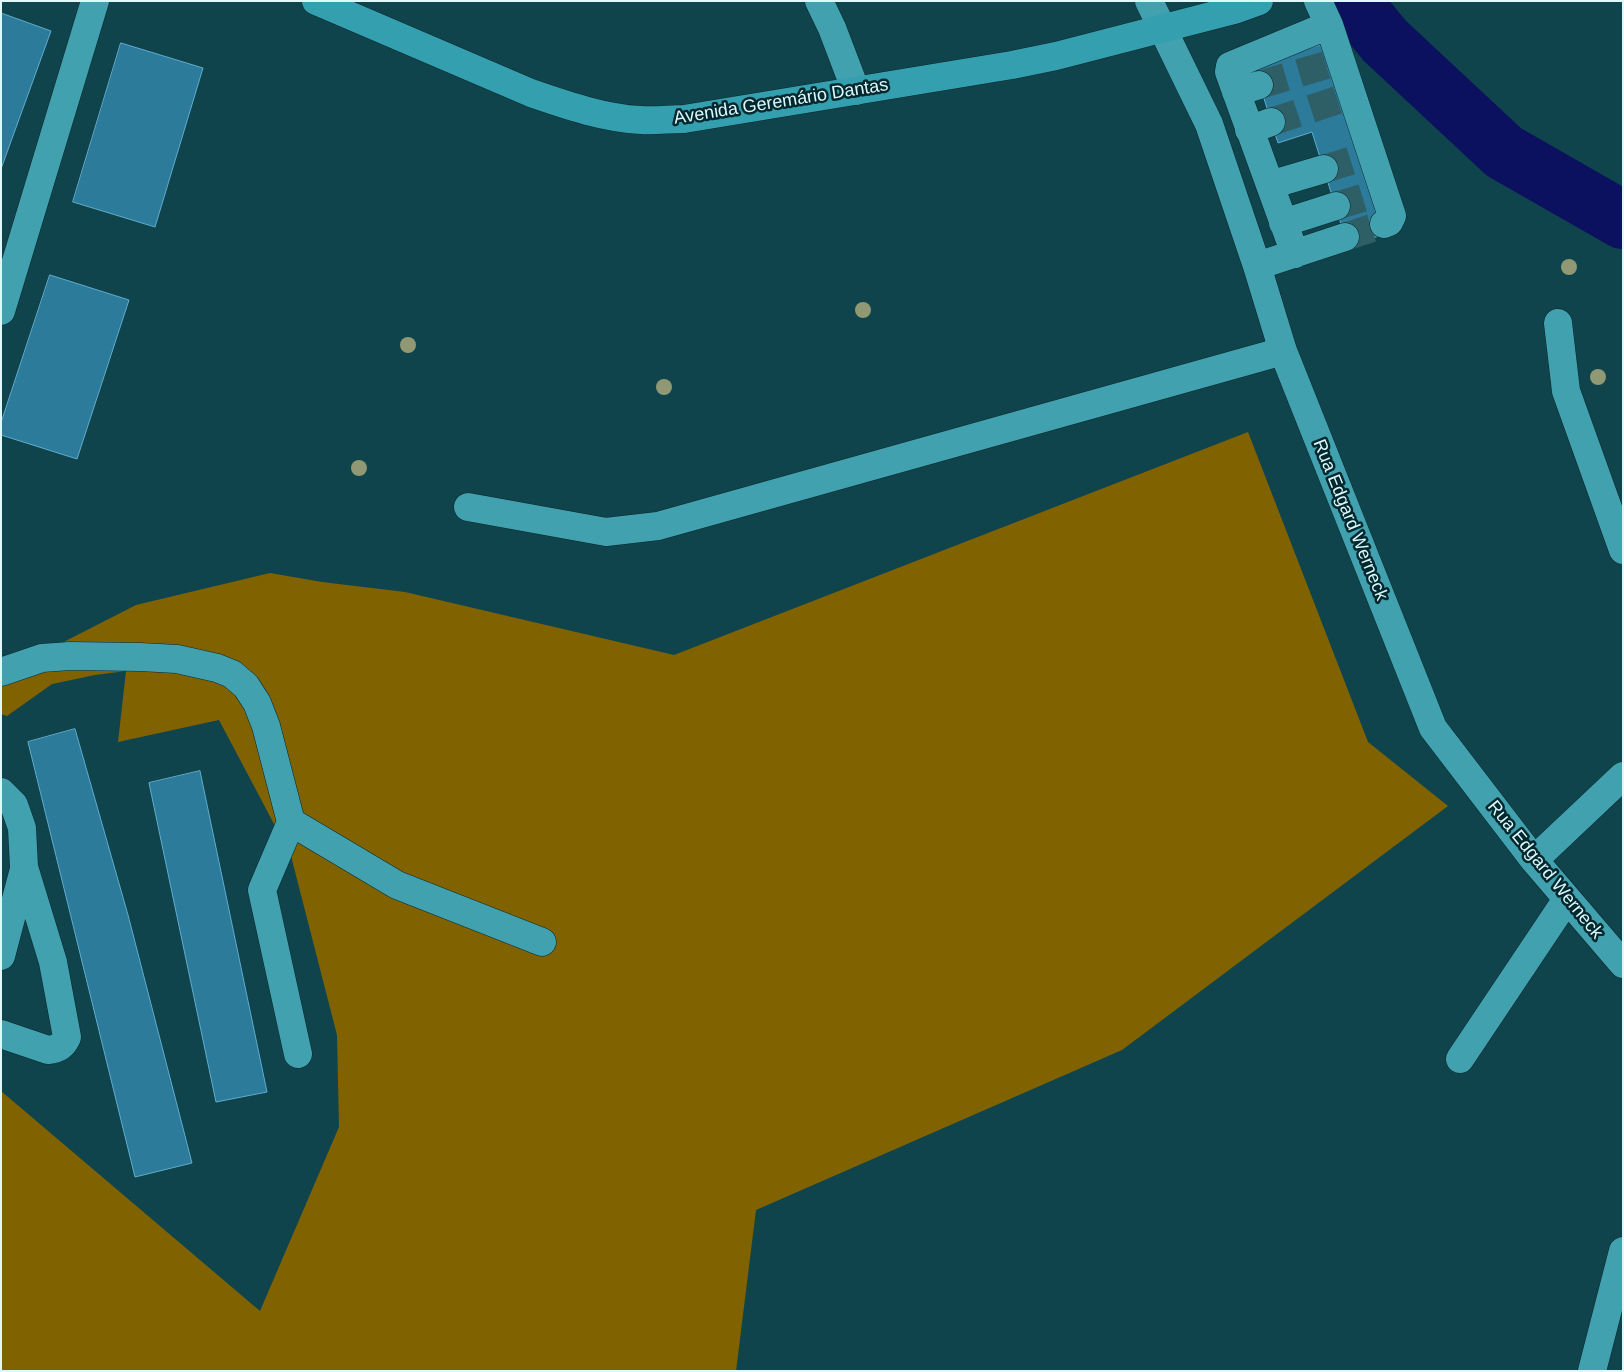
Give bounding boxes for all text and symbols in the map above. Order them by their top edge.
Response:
street label: Avenida Geremário Dantas [672,74,890,130]
street label: Rua Edgard Werneck [1308,436,1392,604]
street label: Rua Edgard Werneck [1483,796,1607,944]

